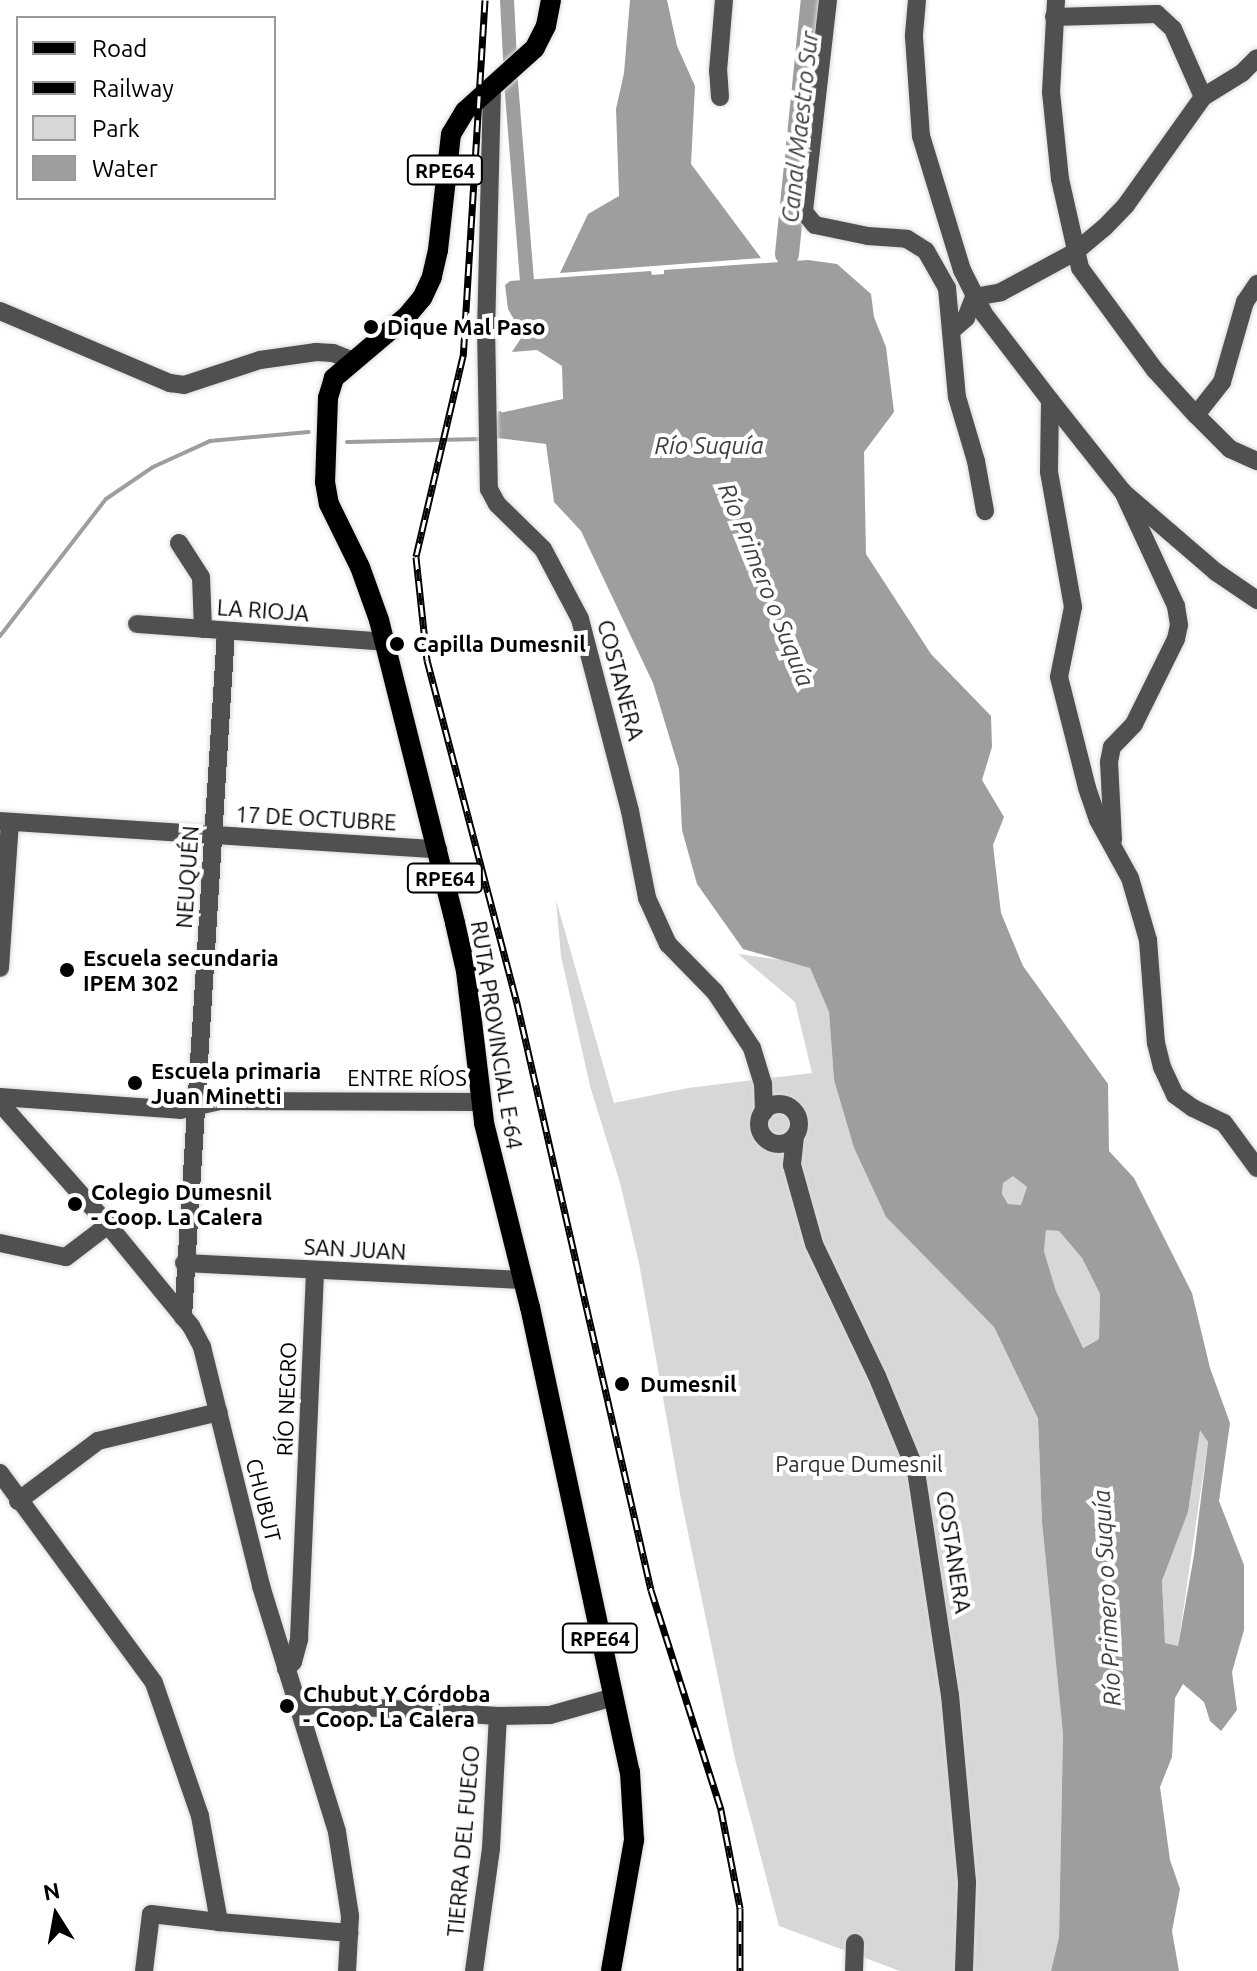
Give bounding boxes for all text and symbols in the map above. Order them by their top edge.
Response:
legend [16,16,276,200]
water label: Canal Maestro Sur [776,30,824,224]
text: Road [92,35,147,62]
text: Railway [92,75,174,102]
text: Park [92,115,140,142]
road number: RPE64 [405,154,485,186]
text: Water [92,155,158,182]
place label: Dique Mal Paso [387,314,546,340]
marker: Dique Mal Paso [362,318,380,336]
water label: Río Suquía [654,432,764,460]
water label: Río Primero o Suquía [712,479,820,691]
street label: LA RIOJA [216,594,310,626]
street label: COSTANERA [592,617,650,743]
place label: Capilla Dumesnil [413,631,586,657]
marker: Capilla Dumesnil [388,635,406,653]
street label: 17 DE OCTUBRE [235,801,397,835]
street label: NEUQUÉN [170,825,204,929]
road number: RPE64 [405,862,485,894]
street label: RUTA PROVINCIAL E-64 [466,919,528,1151]
place label: Escuela secundaria IPEM 302 [83,944,279,996]
marker: Escuela secundaria IPEM 302 [58,961,76,979]
place label: Escuela primaria Juan Minetti [151,1057,321,1108]
street label: ENTRE RÍOS [347,1065,467,1091]
marker: Escuela primaria Juan Minetti [126,1074,144,1092]
place label: Colegio Dumesnil - Coop. La Calera [91,1178,272,1230]
marker: Colegio Dumesnil - Coop. La Calera [66,1195,84,1213]
street label: SAN JUAN [303,1233,407,1265]
street label: RÍO NEGRO [271,1341,301,1457]
place label: Dumesnil [640,1371,737,1397]
marker: Dumesnil [611,1373,633,1395]
park label: Parque Dumesnil [775,1451,943,1477]
street label: CHUBUT [241,1456,287,1544]
street label: COSTANERA [931,1489,977,1615]
water label: Río Primero o Suquía [1087,1489,1127,1707]
road number: RPE64 [560,1622,640,1654]
place label: Chubut Y Córdoba - Coop. La Calera [303,1680,490,1732]
marker: Chubut Y Córdoba - Coop. La Calera [278,1697,296,1715]
street label: TIERRA DEL FUEGO [441,1744,485,1938]
north arrow [16,1875,96,1955]
text: N [41,1877,62,1905]

